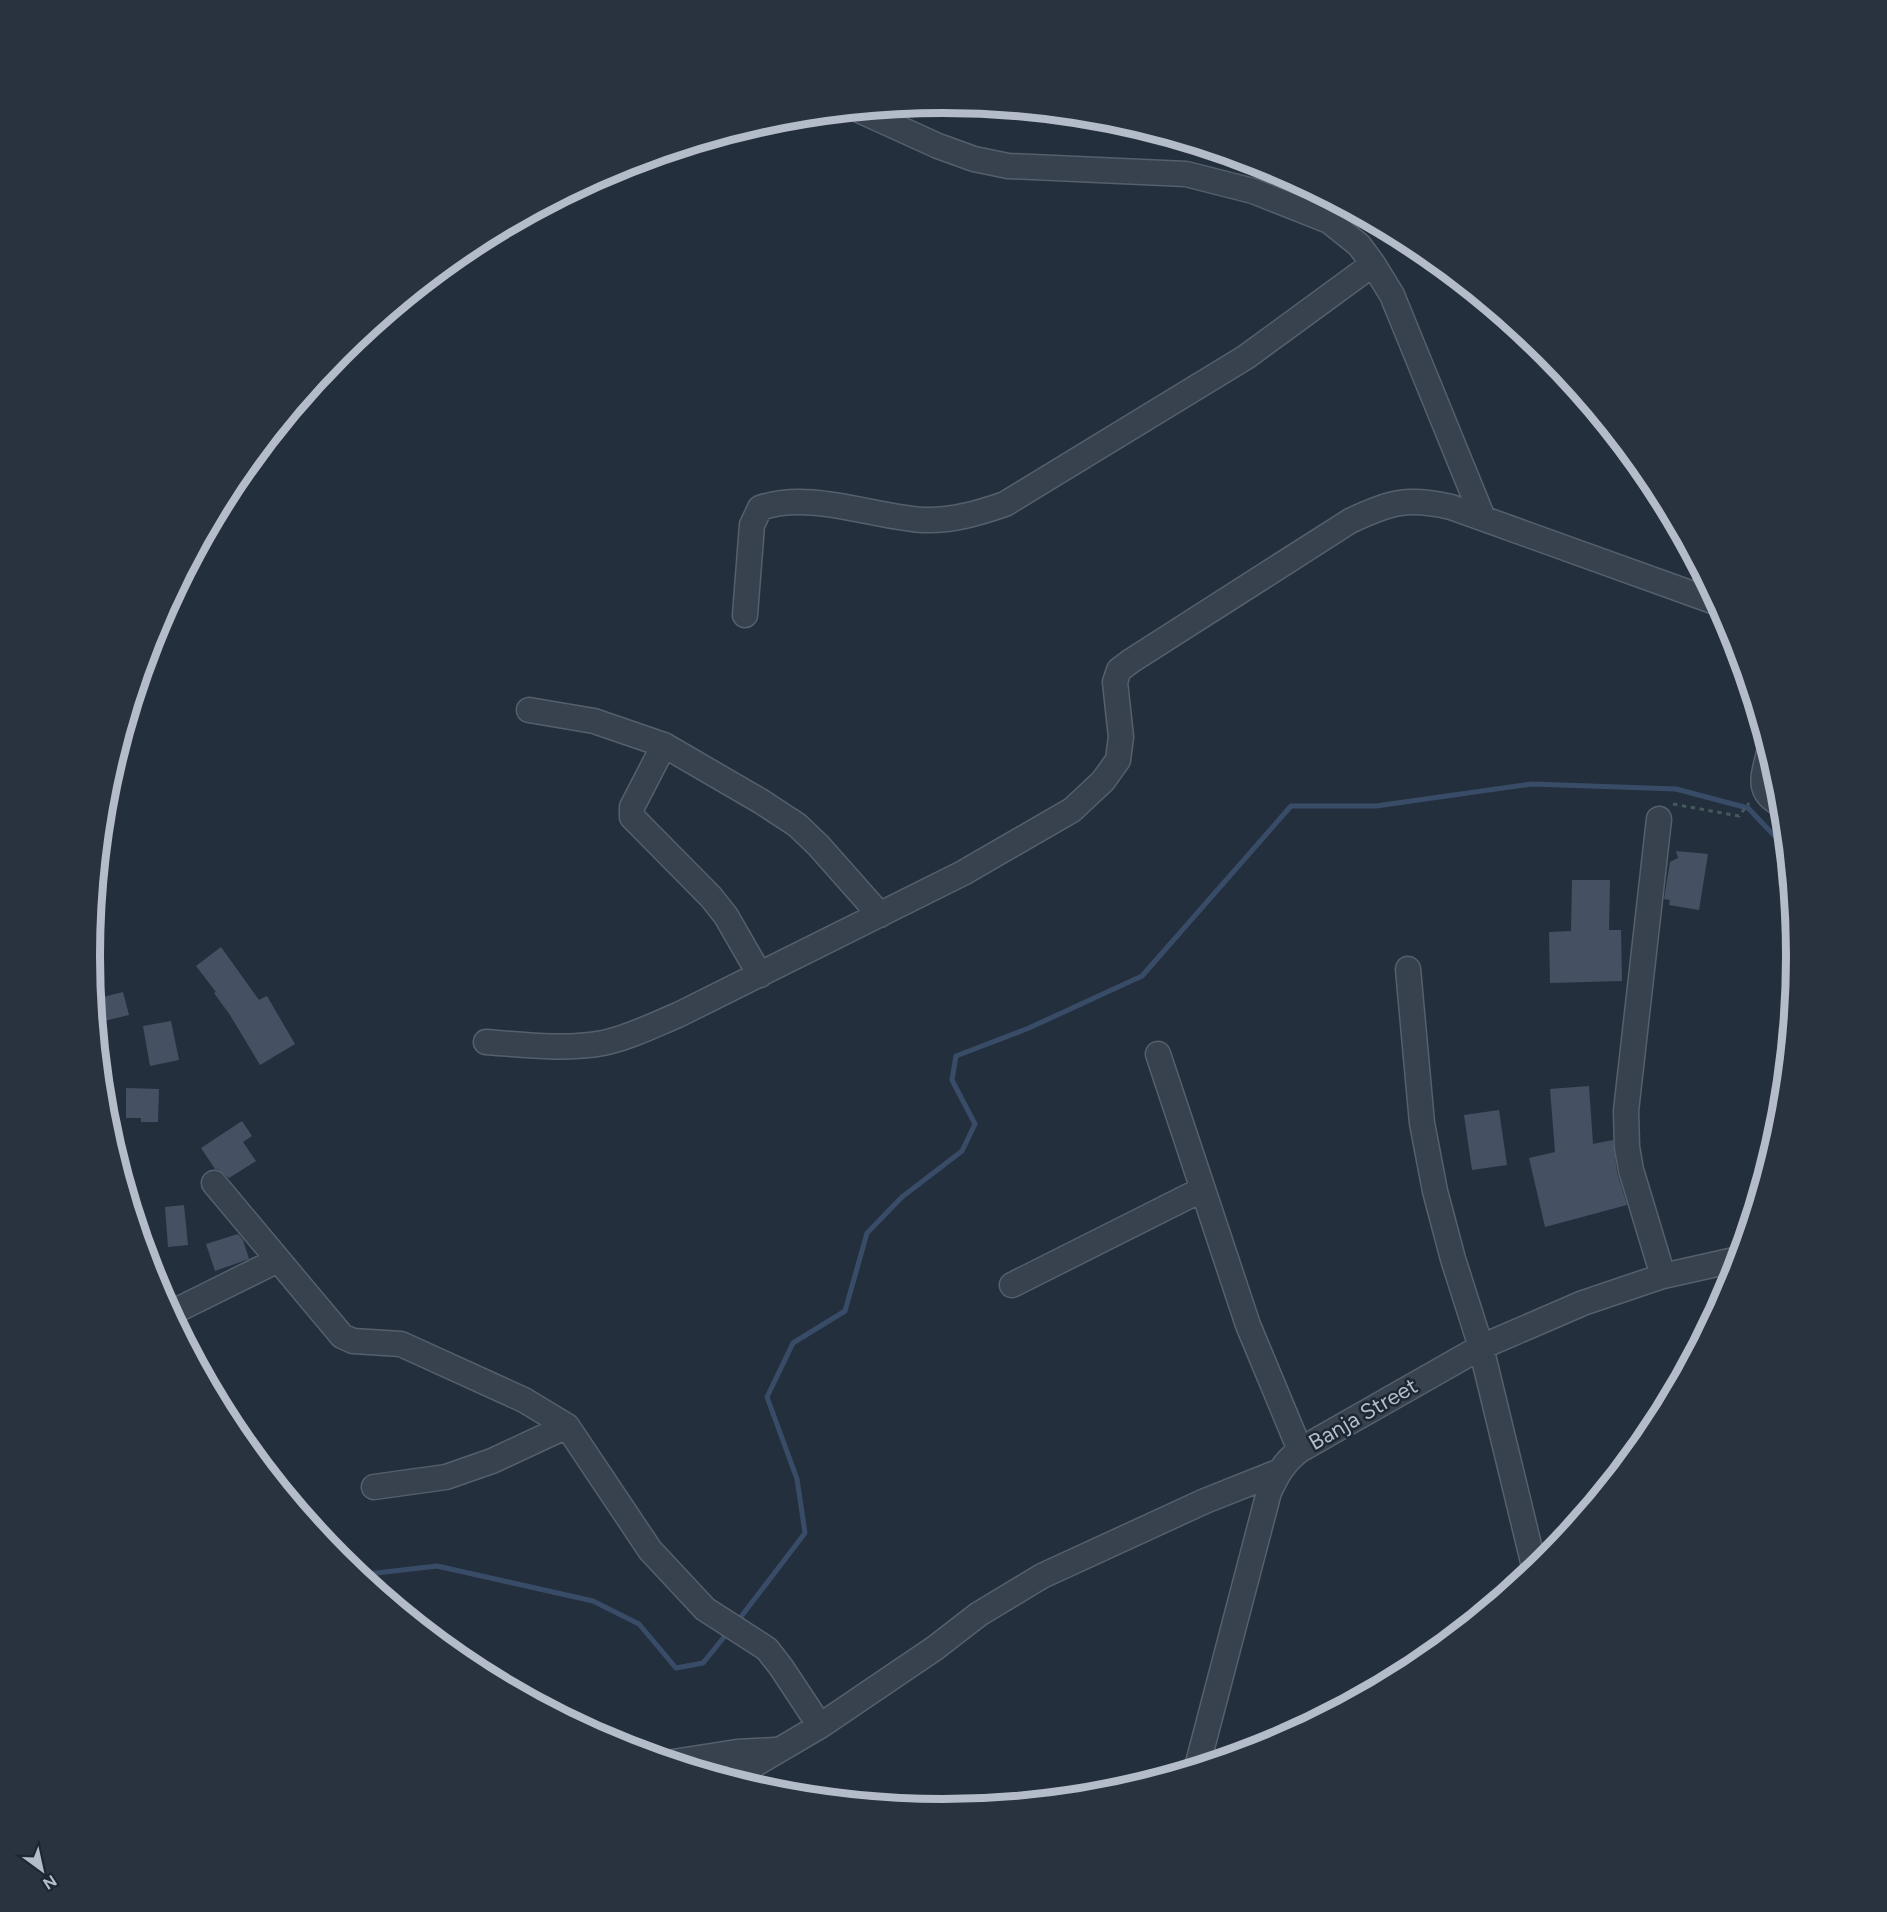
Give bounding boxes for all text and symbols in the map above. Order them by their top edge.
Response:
street label: Banja Street [1304,1372,1422,1456]
north arrow [12,1840,72,1900]
text: N [40,1871,60,1893]

